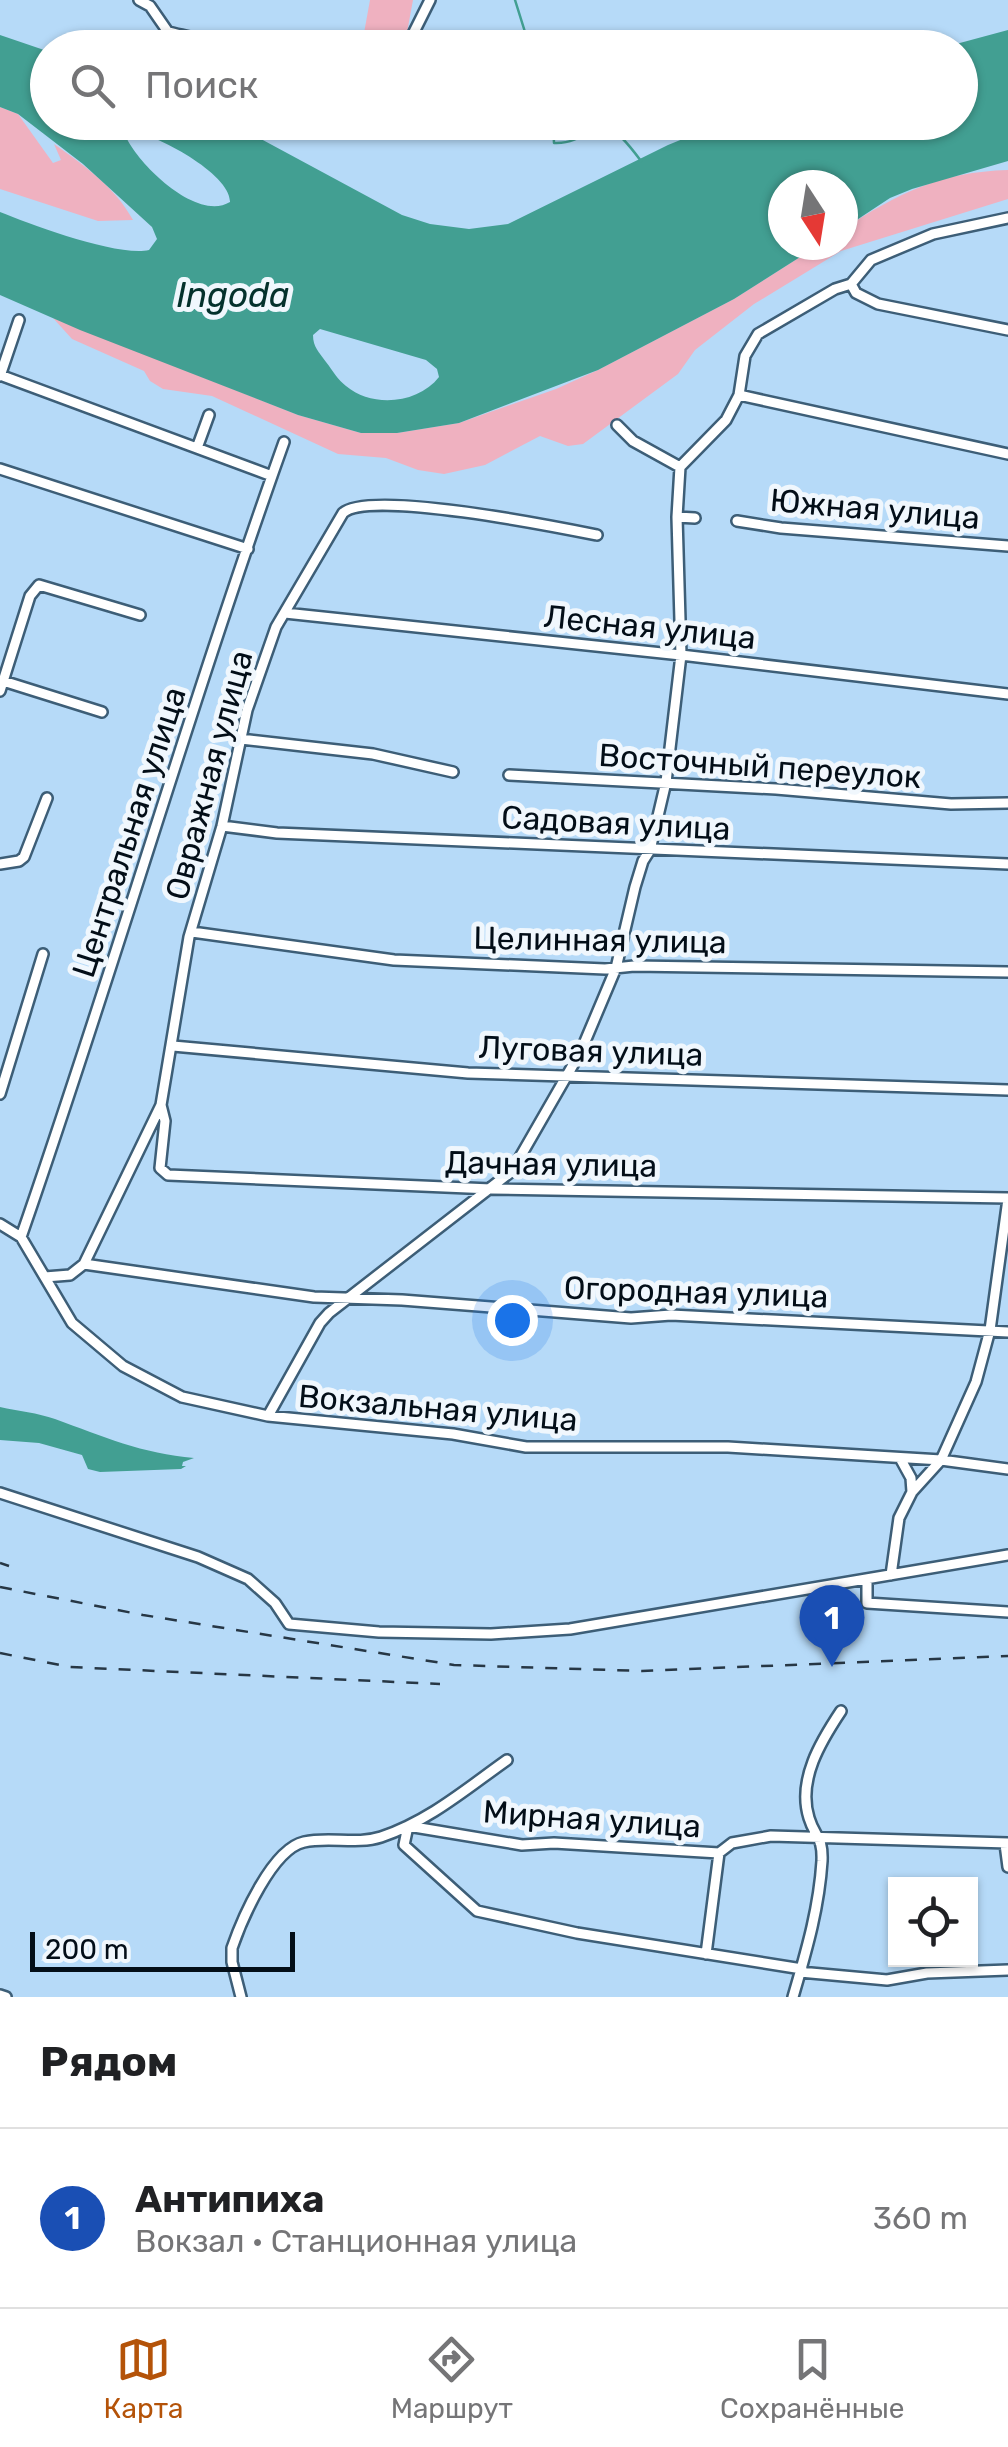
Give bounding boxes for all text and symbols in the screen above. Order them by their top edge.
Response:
search box [30,30,978,140]
icon: search [65,58,120,113]
text: Поиск [145,62,258,108]
north arrow [768,170,858,260]
water label: Ingoda [177,274,289,316]
street label: Южная улица [769,481,981,537]
street label: Лесная улица [542,597,758,657]
street label: Овражная улица [157,646,261,904]
street label: Центральная улица [64,682,194,982]
street label: Восточный переулок [598,736,922,796]
street label: Садовая улица [500,798,732,848]
street label: Целинная улица [473,919,727,961]
street label: Луговая улица [478,1028,704,1074]
street label: Дачная улица [444,1143,658,1185]
street label: Огородная улица [563,1268,829,1316]
your location [487,1295,538,1346]
street label: Вокзальная улица [297,1377,579,1439]
pin: 1 [800,1584,864,1667]
street label: Мирная улица [482,1792,702,1846]
map controls [888,1877,978,1967]
button: locate [888,1877,978,1967]
scale bar [30,1927,295,1972]
text: 200 m [45,1933,129,1966]
text: Рядом [40,2037,177,2087]
text: Антипиха [135,2176,324,2222]
text: 1 [65,2199,80,2237]
text: 360 m [873,2199,968,2237]
text: Вокзал · Станционная улица [135,2222,577,2260]
tab: Карта [104,2332,183,2425]
tab: Маршрут [391,2332,513,2425]
tab: Сохранённые [720,2332,904,2425]

